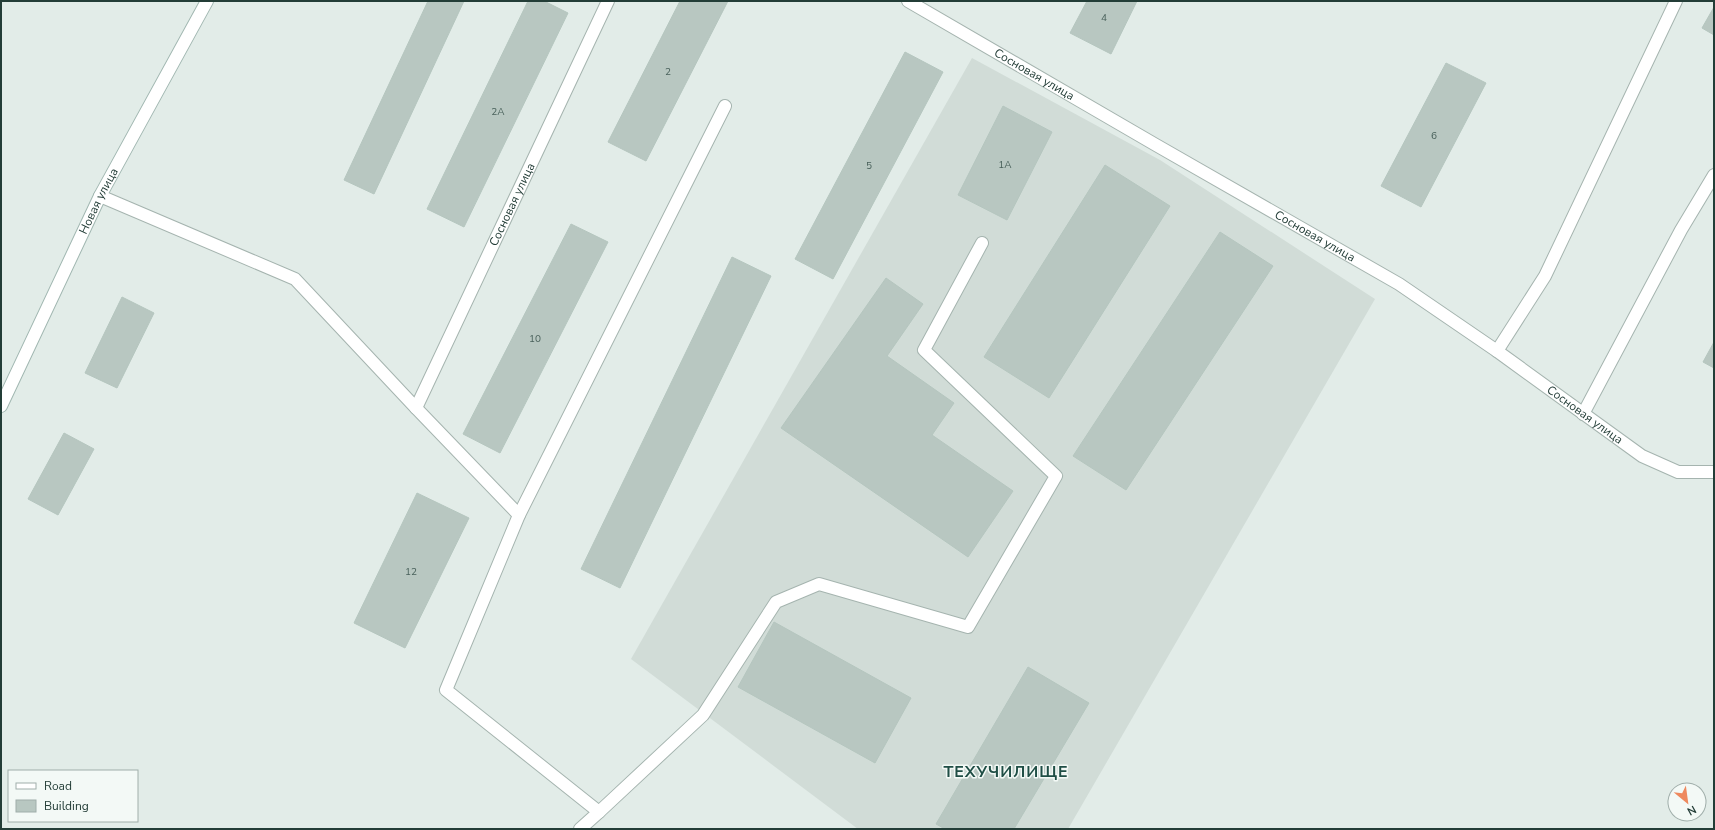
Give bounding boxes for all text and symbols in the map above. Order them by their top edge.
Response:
house number: 4 [1101,11,1107,25]
street label: Сосновая улица [991,45,1077,104]
house number: 2 [665,65,671,79]
house number: 2А [491,105,505,119]
house number: 6 [1431,129,1437,143]
house number: 1А [998,158,1012,172]
house number: 5 [866,159,872,173]
street label: Сосновая улица [485,160,539,249]
street label: Новая улица [75,165,122,237]
street label: Сосновая улица [1272,207,1358,265]
house number: 10 [529,332,541,346]
street label: Сосновая улица [1544,382,1626,448]
house number: 12 [405,565,417,579]
district label: ТЕХУЧИЛИЩЕ [943,761,1069,783]
legend [8,770,138,822]
text: Road [44,778,72,794]
north arrow [1667,782,1707,822]
text: Building [44,798,89,814]
text: N [1684,802,1699,819]

